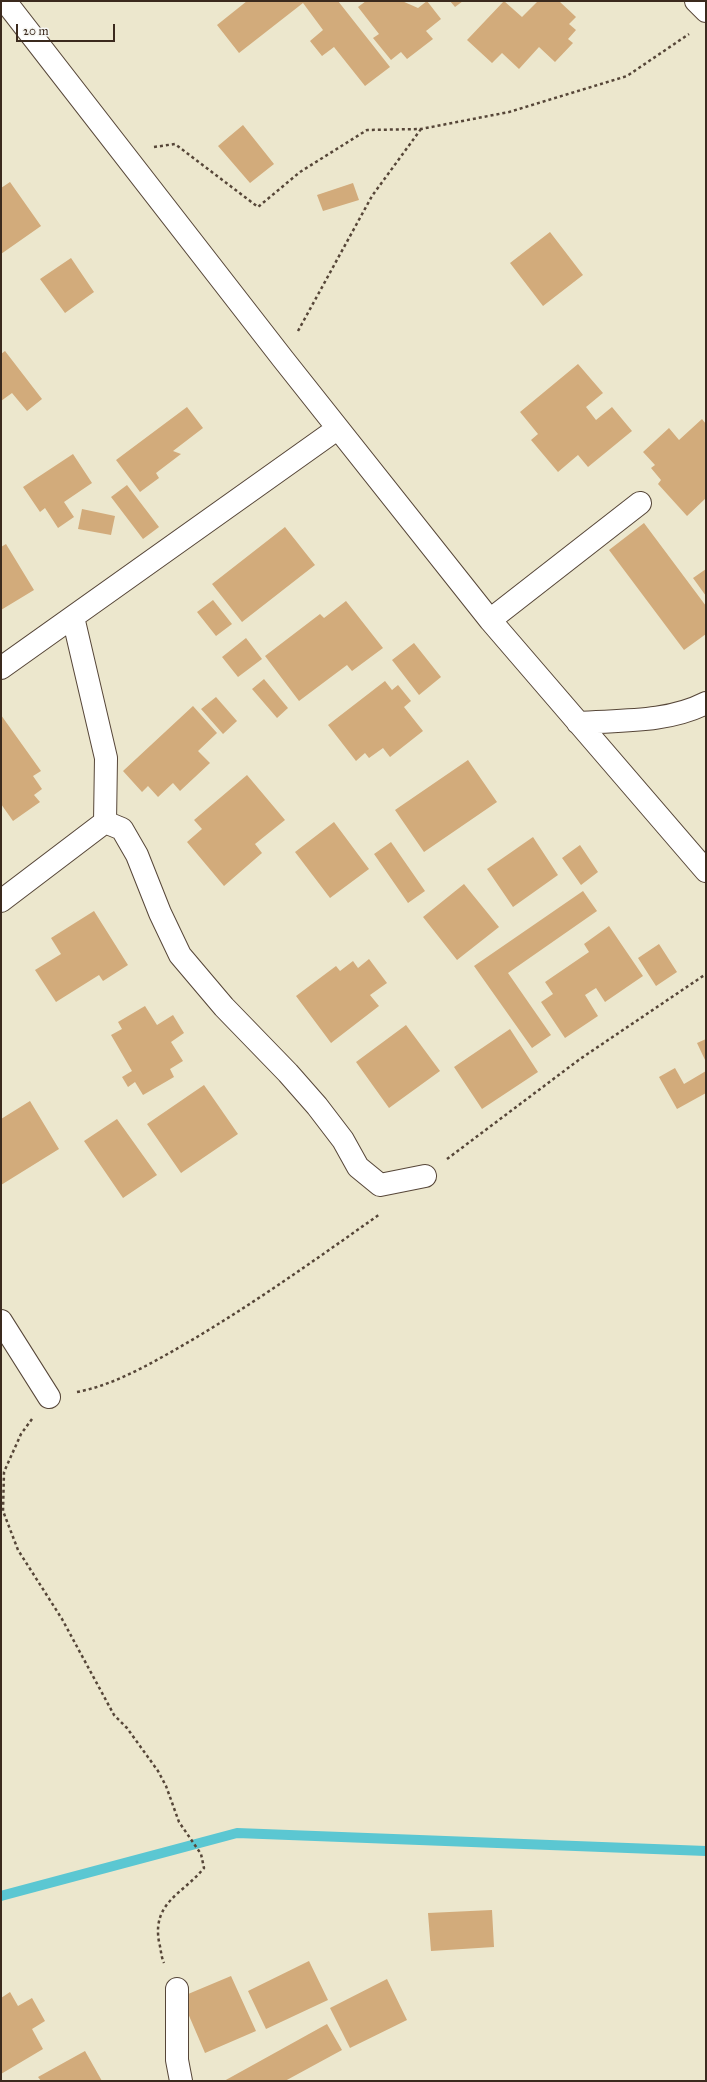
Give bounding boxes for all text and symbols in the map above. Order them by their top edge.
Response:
scale bar [18,16,117,42]
text: 20 m [23,24,49,38]

